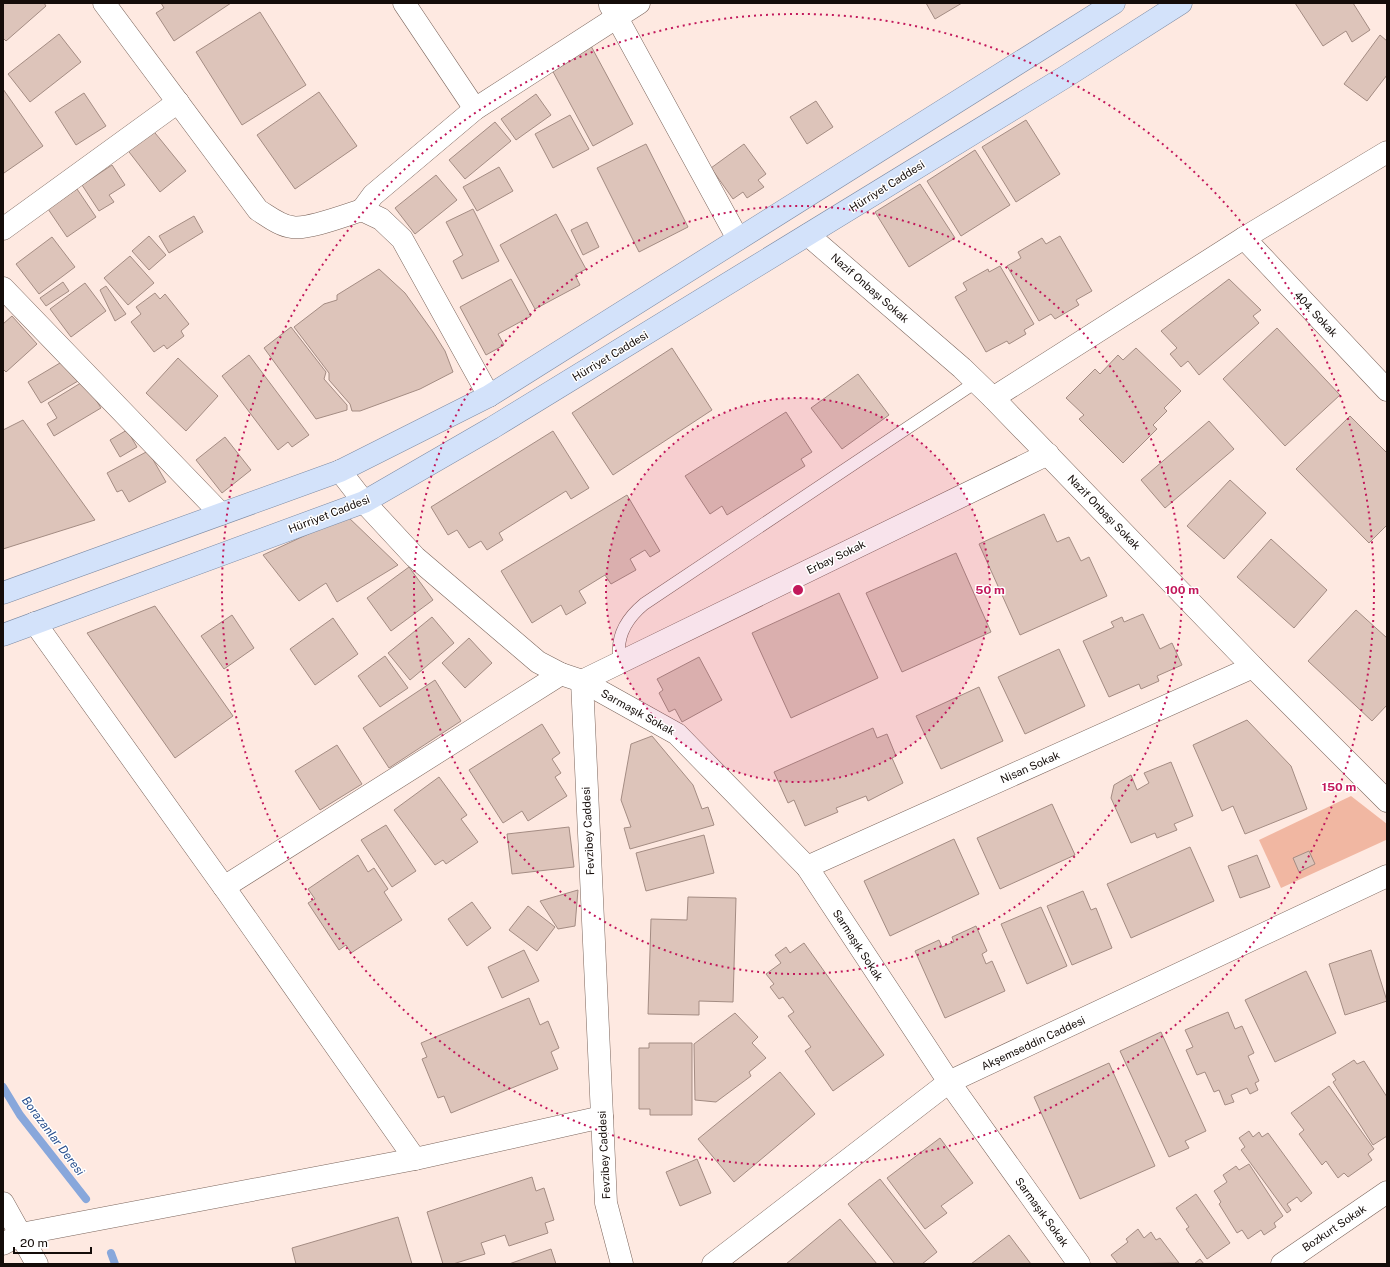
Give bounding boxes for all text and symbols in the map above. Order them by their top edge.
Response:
street label: Hürriyet Caddesi [847,158,927,214]
street label: Nazif Onbaşı Sokak [828,251,911,326]
street label: 404. Sokak [1292,289,1340,339]
street label: Hürriyet Caddesi [570,329,650,383]
street label: Nazif Onbaşı Sokak [1065,472,1143,552]
street label: Hürriyet Caddesi [287,493,371,535]
street label: Erbay Sokak [805,538,867,576]
centre of rings [791,583,805,597]
text: 50 m [975,583,1005,597]
text: 100 m [1165,583,1199,597]
street label: Sarmaşık Sokak [599,687,677,738]
street label: Nisan Sokak [999,749,1061,785]
text: 150 m [1322,780,1356,794]
street label: Fevzibey Caddesi [580,786,596,876]
street label: Sarmaşık Sokak [830,907,885,983]
street label: Akşemseddin Caddesi [979,1014,1087,1073]
water label: Borazanlar Deresi [19,1094,87,1178]
street label: Fevzibey Caddesi [596,1110,612,1200]
street label: Sarmaşık Sokak [1012,1175,1071,1249]
street label: Bozkurt Sokak [1300,1202,1368,1254]
scale bar [14,1229,91,1255]
text: 20 m [20,1236,48,1250]

